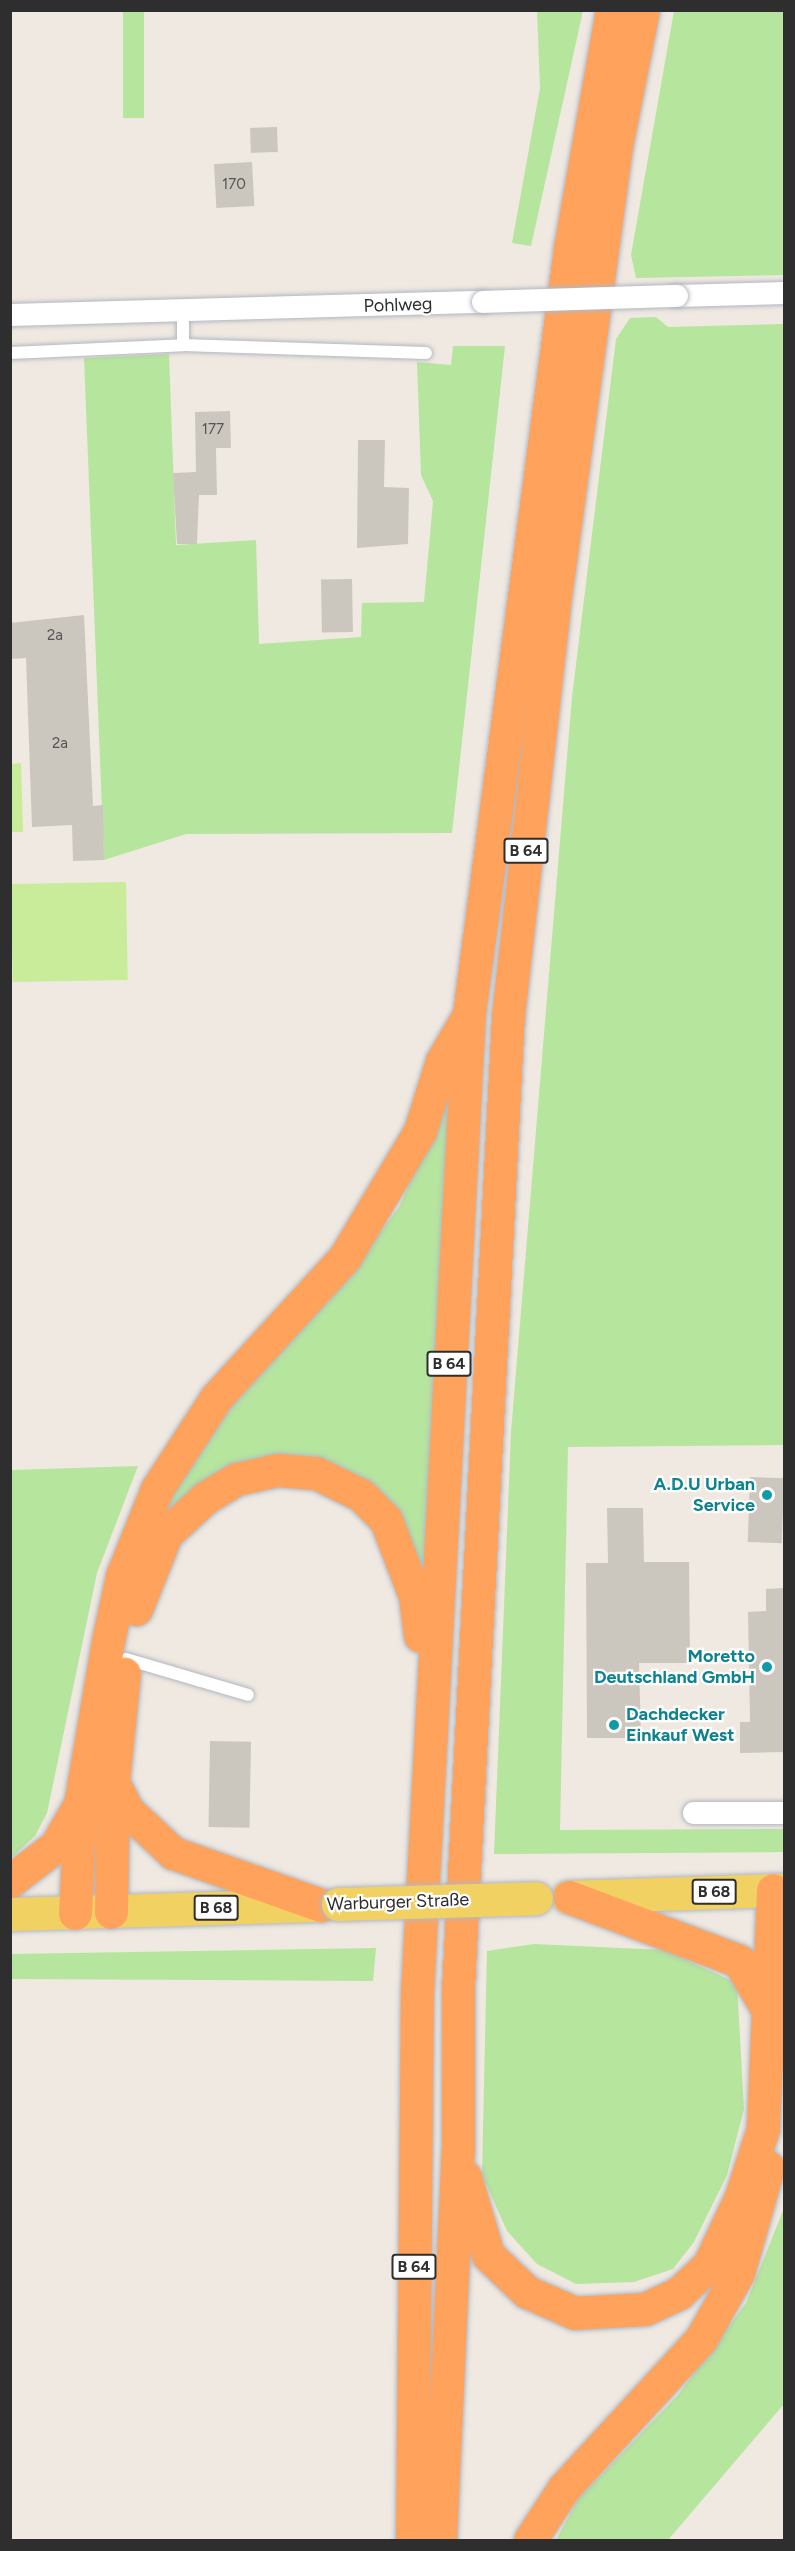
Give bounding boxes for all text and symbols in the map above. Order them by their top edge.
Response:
house number: 170 [222,176,246,194]
street label: Pohlweg [363,293,433,317]
house number: 177 [202,421,224,439]
house number: 2a [47,627,63,645]
house number: 2a [52,735,68,753]
road number: B 64 [502,838,550,864]
road number: B 64 [425,1351,473,1377]
place label: A.D.U Urban Service [654,1474,755,1516]
marker: A.D.U Urban Service [760,1488,774,1502]
place label: Moretto Deutschland GmbH [594,1646,755,1688]
marker: Moretto Deutschland GmbH [760,1660,774,1674]
place label: Dachdecker Einkauf West [626,1704,734,1746]
marker: Dachdecker Einkauf West [607,1718,621,1732]
road number: B 68 [692,1879,736,1905]
street label: Warburger Straße [326,1889,470,1915]
road number: B 68 [194,1895,238,1921]
road number: B 64 [390,2254,438,2280]

